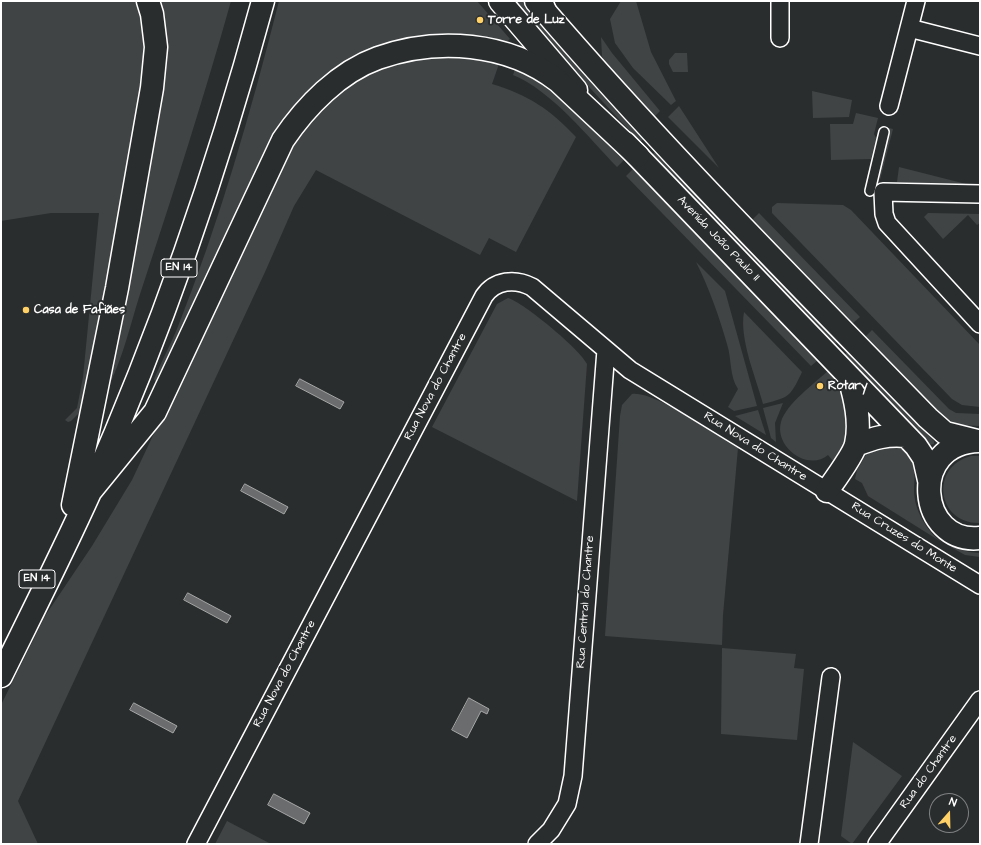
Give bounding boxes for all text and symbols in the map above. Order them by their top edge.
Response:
place label: Torre de Luz [488,13,565,27]
marker: Torre de Luz [475,15,485,25]
street label: Avenida João Paulo II [674,193,762,285]
road number: EN 14 [161,259,197,277]
place label: Casa de Fafiães [34,303,125,317]
marker: Casa de Fafiães [21,305,31,315]
street label: Rua Nova do Chantre [402,331,470,443]
place label: Rotary [828,379,867,393]
marker: Rotary [815,381,825,391]
street label: Rua Nova do Chantre [701,409,809,485]
street label: Rua Cruzes do Monte [849,500,959,576]
street label: Rua Central do Chantre [574,535,598,669]
road number: EN 14 [19,570,55,588]
street label: Rua Nova do Chantre [251,618,319,730]
street label: Rua do Chantre [897,732,961,812]
north arrow [929,793,969,833]
text: N [947,794,959,810]

